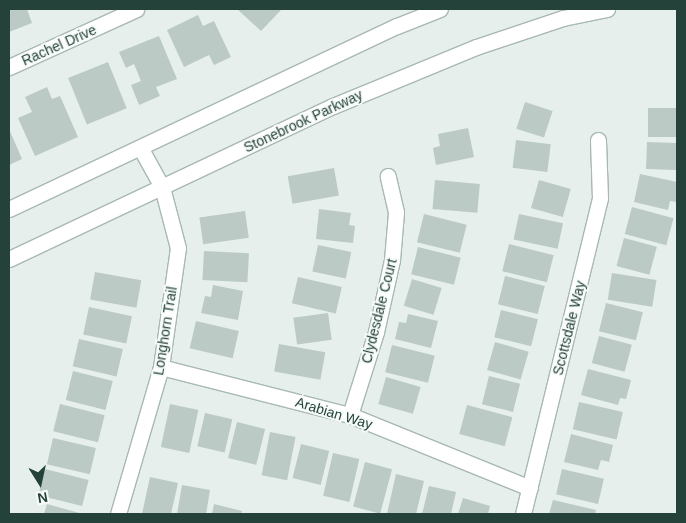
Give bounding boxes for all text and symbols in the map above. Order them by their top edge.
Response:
street label: Rachel Drive [19,21,99,69]
street label: Stonebrook Parkway [241,86,365,156]
street label: Clydesdale Court [358,257,400,365]
street label: Scottsdale Way [549,279,589,377]
street label: Longhorn Trail [150,285,180,377]
street label: Arabian Way [293,393,375,433]
north arrow [15,458,65,508]
text: N [36,489,49,507]

